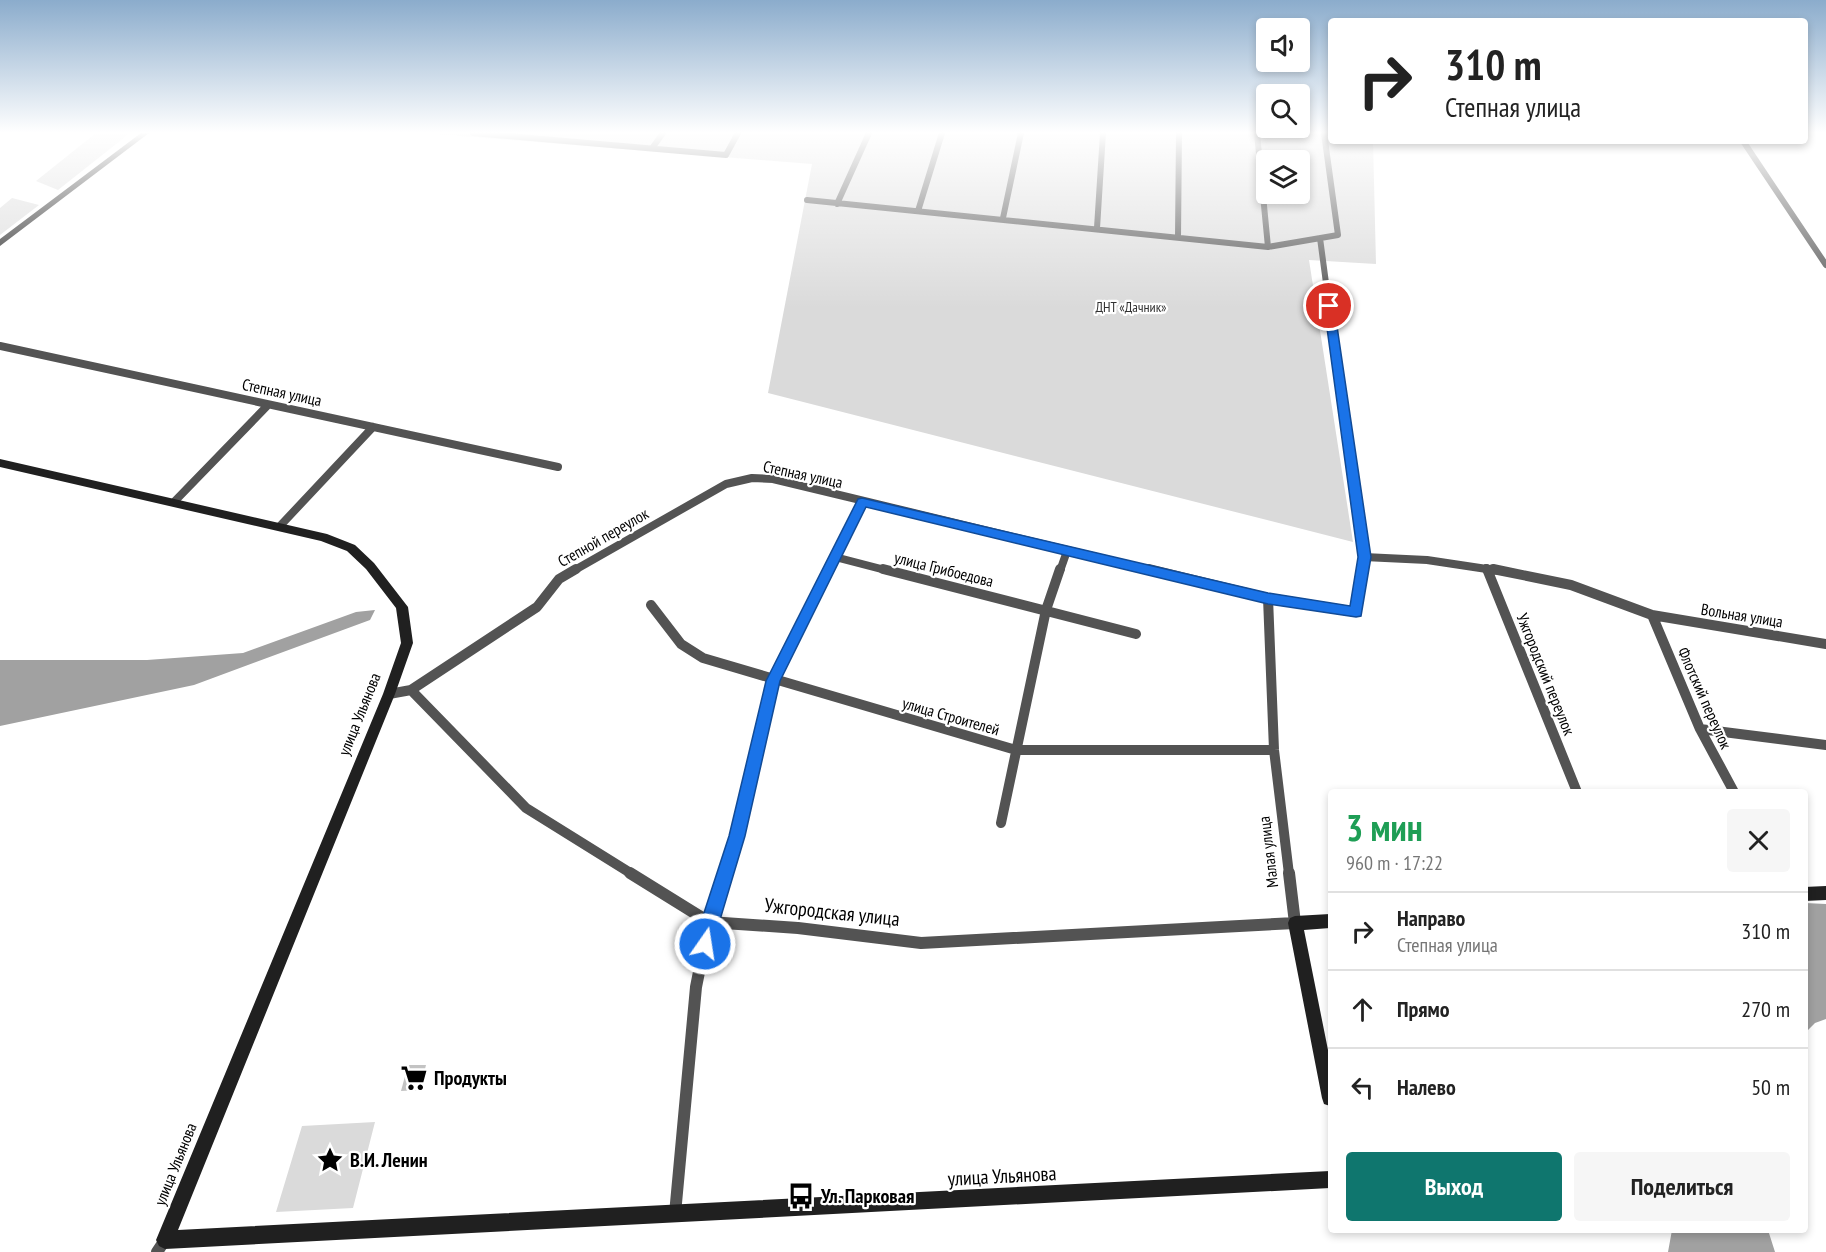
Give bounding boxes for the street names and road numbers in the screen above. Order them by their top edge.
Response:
street label: Степная улица [241,374,323,410]
street label: Степная улица [762,456,844,492]
street label: Степной переулок [554,503,653,571]
street label: улица Грибоедова [892,547,996,591]
street label: Вольная улица [1700,599,1784,631]
street label: Ужгородский переулок [1512,610,1580,739]
street label: Флотский переулок [1674,644,1737,753]
street label: улица Ульянова [333,670,385,758]
street label: улица Строителей [900,693,1002,739]
street label: Малая улица [1254,815,1282,889]
street label: Ужгородская улица [763,892,901,932]
street label: улица Ульянова [149,1120,201,1208]
street label: улица Ульянова [947,1160,1057,1192]

